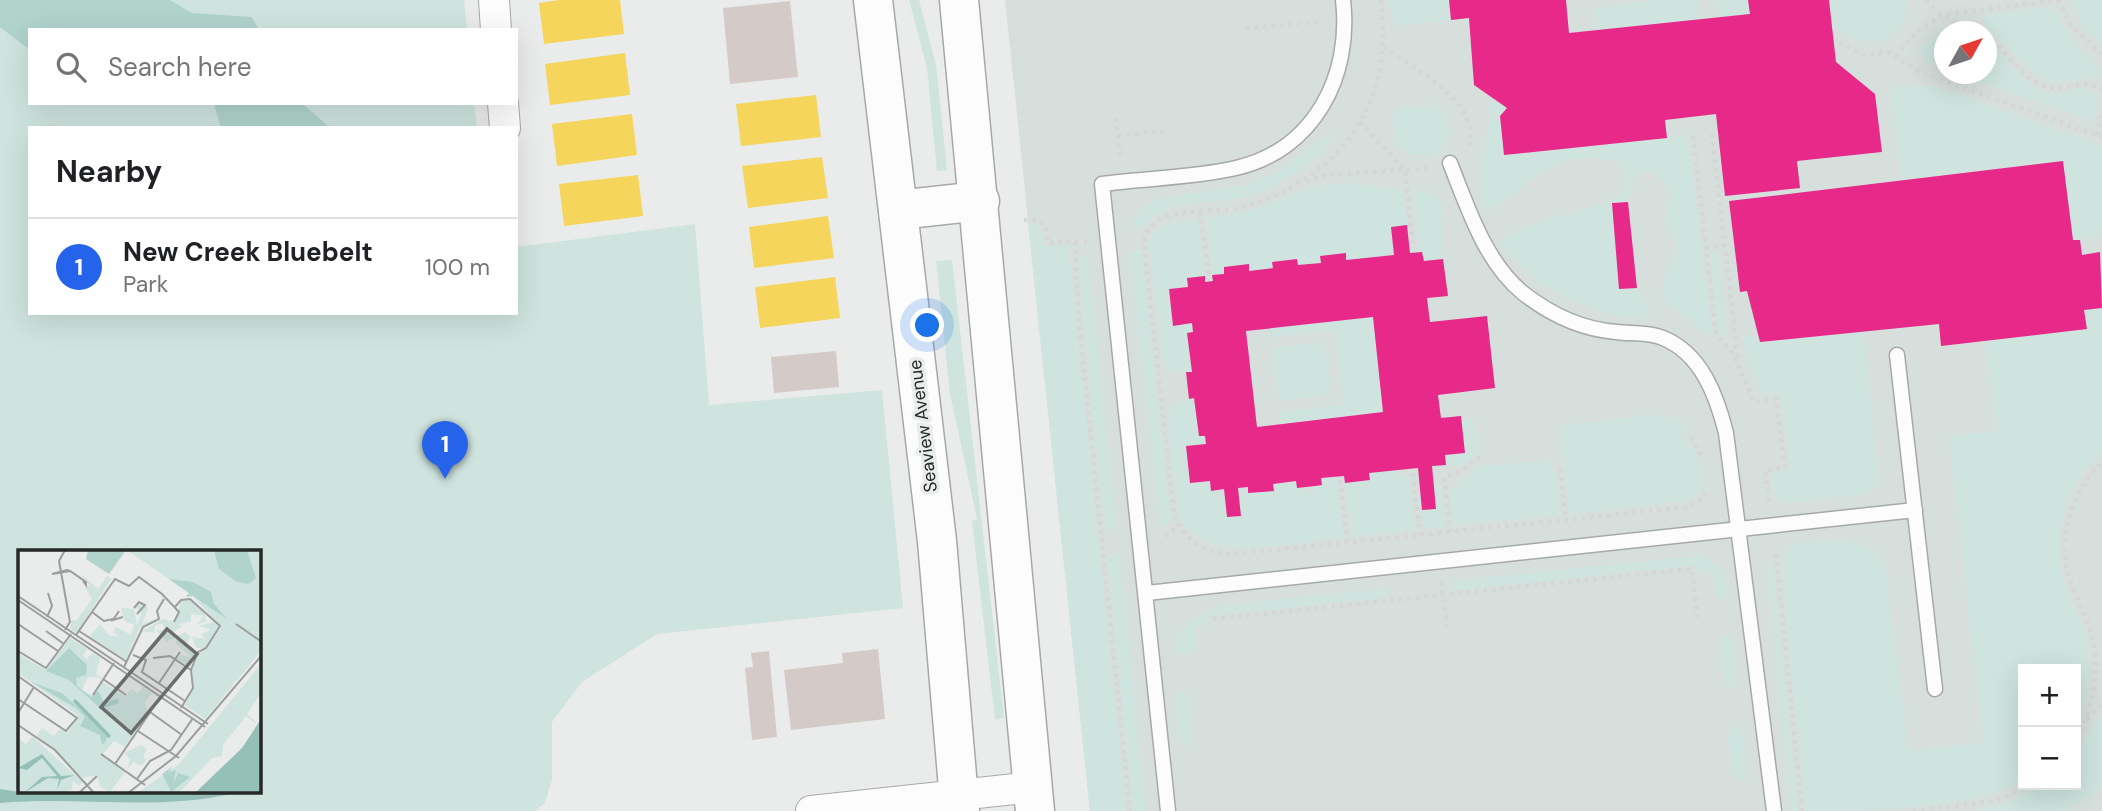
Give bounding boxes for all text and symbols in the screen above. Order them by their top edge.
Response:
north arrow [1934,21,1997,84]
search box [28,28,518,105]
icon: search [52,48,90,86]
text: Search here [108,50,251,84]
text: Nearby [56,152,162,191]
text: New Creek Bluebelt [123,235,373,269]
text: 1 [75,252,83,282]
text: 100 m [425,252,490,282]
text: Park [123,269,168,299]
your location [910,308,944,342]
street label: Seaview Avenue [903,358,943,494]
pin: 1 [422,421,468,479]
inset map [18,550,261,794]
map controls [2018,664,2081,790]
button: + [2018,664,2081,727]
button: − [2018,727,2081,790]

